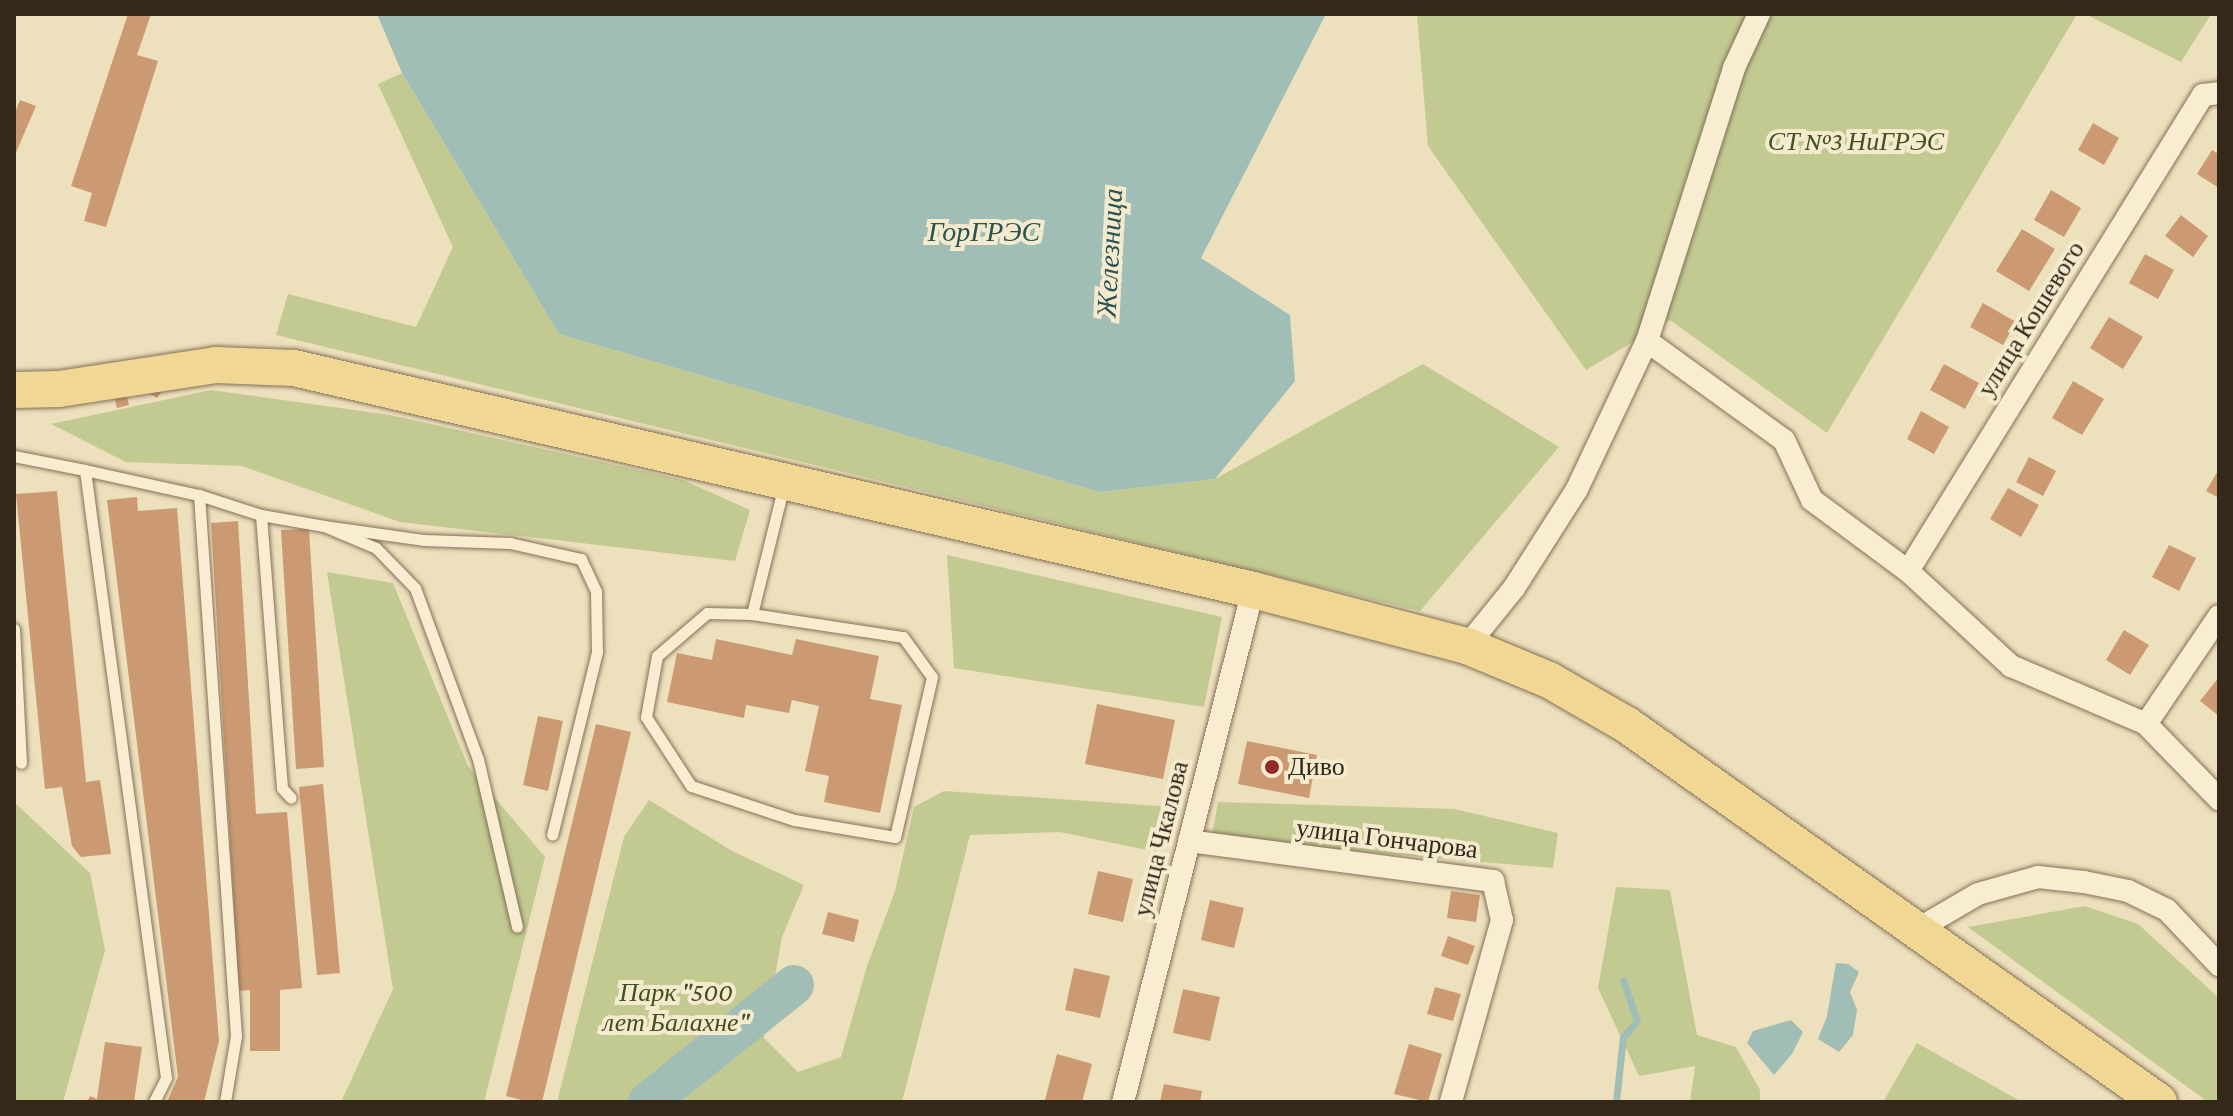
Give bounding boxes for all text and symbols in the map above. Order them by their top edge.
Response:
park label: СТ №3 НиГРЭС [1768,126,1944,158]
water label: Железница [1090,187,1130,319]
water label: ГорГРЭС [928,215,1040,249]
street label: улица Кошевого [1971,235,2091,403]
place label: Диво [1288,751,1345,783]
street label: улица Чкалова [1127,758,1195,920]
marker: Диво [1263,758,1281,776]
street label: улица Гончарова [1294,812,1480,866]
park label: Парк "500 лет Балахне" [603,977,749,1038]

